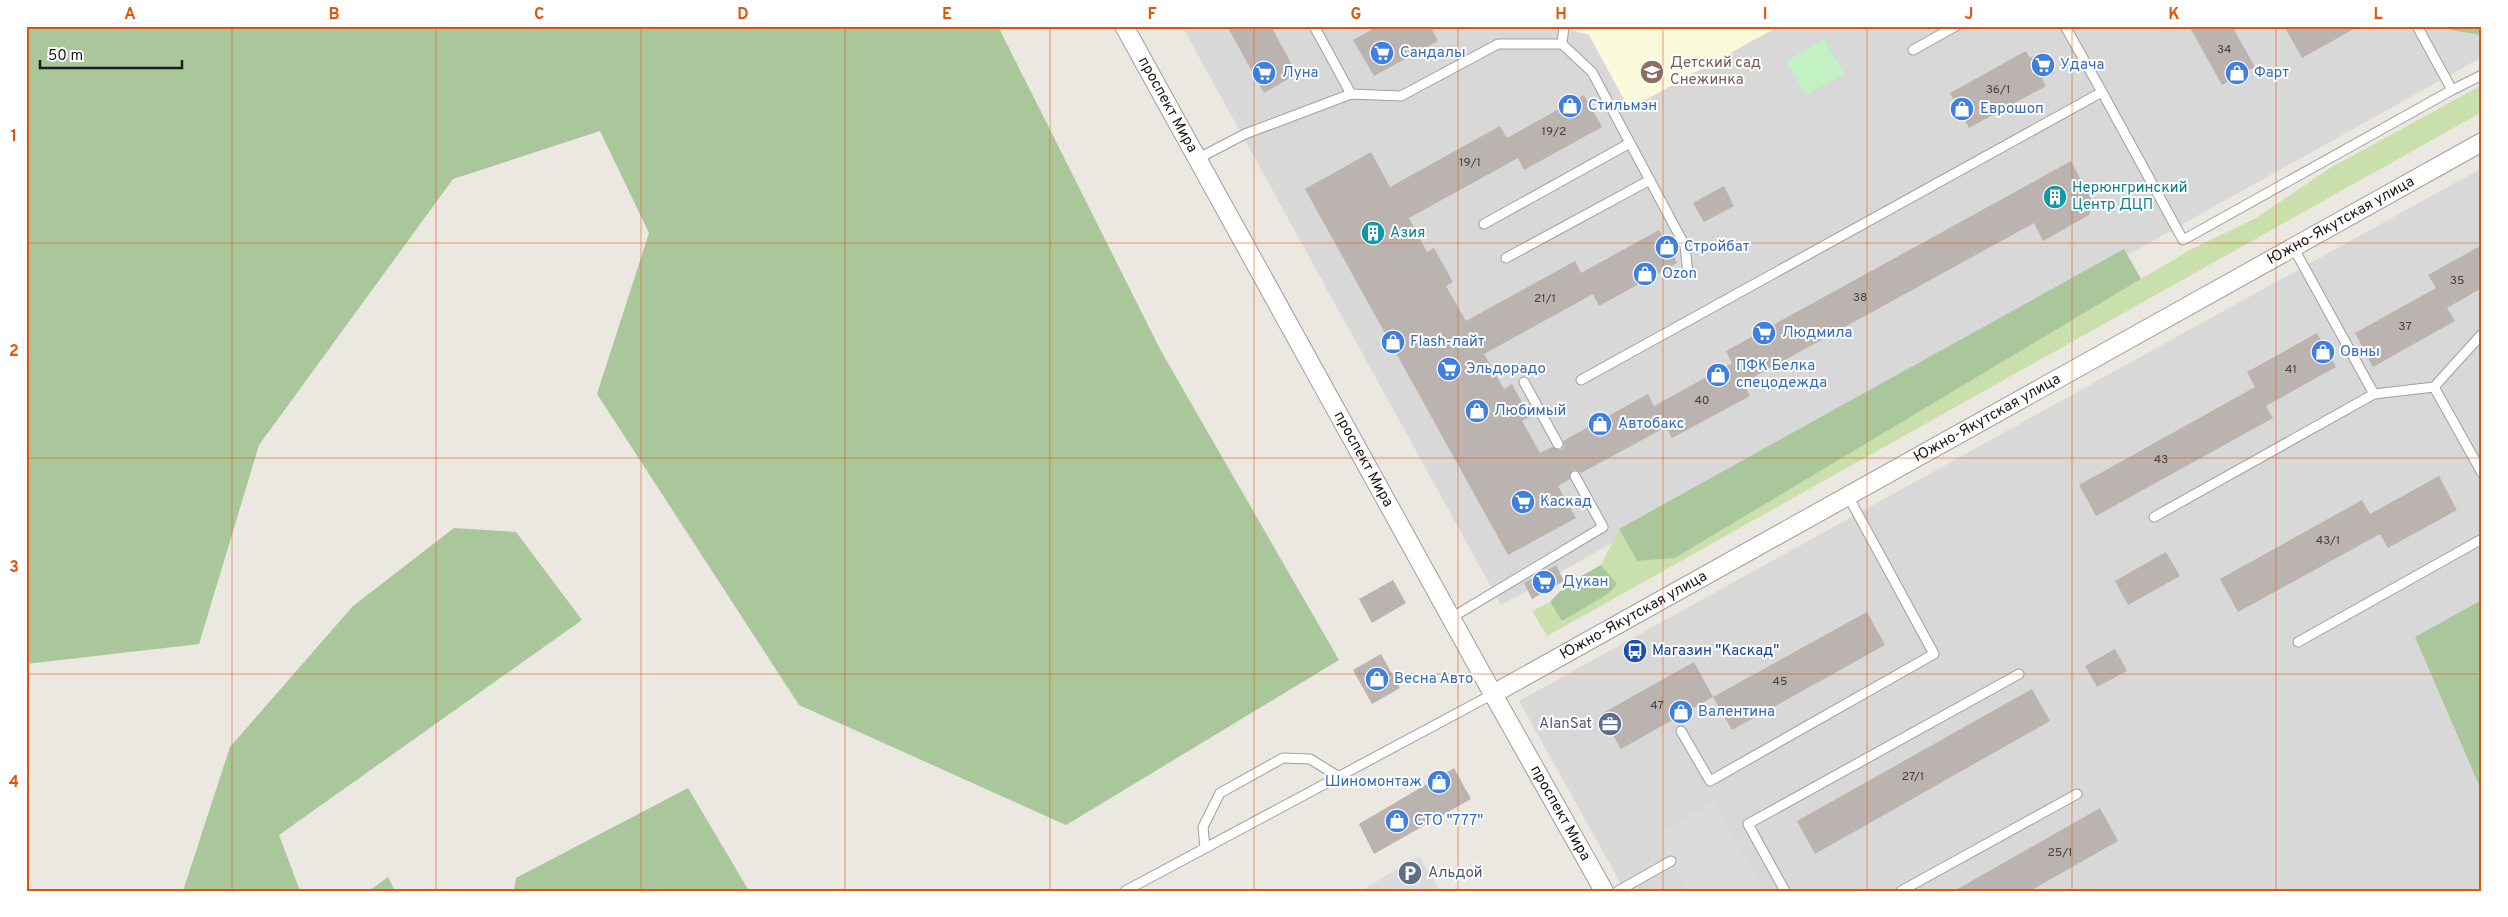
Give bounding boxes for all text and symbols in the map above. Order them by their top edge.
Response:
text: A [124,5,136,25]
text: B [328,5,340,25]
text: C [534,5,544,25]
text: D [737,5,749,25]
text: E [942,5,952,25]
text: F [1147,5,1157,25]
text: G [1351,5,1361,25]
text: H [1555,5,1567,25]
text: I [1763,5,1767,25]
text: J [1965,5,1973,25]
text: K [2168,5,2180,25]
text: L [2373,5,2383,25]
scale bar [40,38,182,70]
supermarket icon: Сандалы [1369,40,1395,66]
house number: 34 [2217,42,2231,58]
place label: Сандалы [1400,44,1466,63]
text: 50 m [48,47,83,66]
supermarket icon: Удача [2030,52,2056,78]
street label: проспект Мира [1133,54,1202,156]
place label: Детский сад Снежинка [1670,54,1761,90]
place label: Удача [2060,56,2104,75]
school or university icon: Детский сад Снежинка [1639,59,1665,85]
supermarket icon: Луна [1251,60,1277,86]
shop icon: Фарт [2224,60,2250,86]
place label: Луна [1282,64,1318,83]
place label: Фарт [2254,64,2289,83]
house number: 36/1 [1986,82,2010,98]
shop icon: Стильмэн [1557,93,1583,119]
shop icon: Еврошоп [1949,96,1975,122]
place label: Стильмэн [1588,97,1657,116]
place label: Еврошоп [1980,100,2044,119]
house number: 19/2 [1542,124,1566,140]
text: 1 [11,127,17,147]
house number: 19/1 [1459,155,1481,171]
street label: Южно-Якутская улица [2264,172,2418,269]
place label: Нерюнгринский Центр ДЦП [2072,179,2187,215]
building icon: Нерюнгринский Центр ДЦП [2042,184,2068,210]
building icon: Азия [1360,220,1386,246]
place label: Азия [1390,224,1425,243]
shop icon: Стройбат [1654,234,1680,260]
place label: Стройбат [1684,238,1750,257]
shop icon: Ozon [1632,261,1658,287]
place label: Ozon [1662,265,1697,284]
house number: 35 [2450,273,2464,289]
house number: 38 [1853,290,1867,306]
house number: 21/1 [1534,291,1556,307]
house number: 37 [2398,319,2412,335]
supermarket icon: Людмила [1751,320,1777,346]
place label: Людмила [1782,324,1852,343]
shop icon: Flash-лайт [1380,329,1406,355]
place label: Flash-лайт [1410,333,1485,352]
shop icon: Овны [2310,339,2336,365]
text: 2 [9,342,19,362]
place label: Овны [2340,343,2380,362]
supermarket icon: Эльдорадо [1436,356,1462,382]
place label: ПФК Белка спецодежда [1736,357,1827,393]
place label: Эльдорадо [1466,360,1546,379]
shop icon: ПФК Белка спецодежда [1705,362,1731,388]
house number: 41 [2285,362,2297,378]
street label: Южно-Якутская улица [1910,370,2064,467]
house number: 40 [1694,393,1710,409]
shop icon: Любимый [1464,398,1490,424]
place label: Любимый [1494,402,1566,421]
street label: проспект Мира [1329,408,1397,511]
shop icon: Автобакс [1587,411,1613,437]
place label: Автобакс [1618,415,1684,434]
house number: 43 [2154,452,2168,468]
supermarket icon: Каскад [1510,489,1536,515]
place label: Каскад [1540,493,1592,512]
house number: 43/1 [2316,533,2340,549]
text: 3 [9,558,19,578]
street label: Южно-Якутская улица [1557,567,1710,664]
supermarket icon: Дукан [1531,569,1557,595]
place label: Дукан [1562,573,1608,592]
bus stop icon: Магазин "Каскад" [1622,638,1648,664]
place label: Магазин "Каскад" [1652,642,1779,661]
shop icon: Весна Авто [1364,666,1390,692]
place label: Весна Авто [1394,670,1473,689]
house number: 45 [1773,674,1787,690]
house number: 47 [1650,698,1664,714]
shop icon: Валентина [1668,699,1694,725]
place label: Валентина [1698,703,1775,722]
office icon: AlanSat [1597,711,1623,737]
place label: AlanSat [1539,715,1592,734]
street label: проспект Мира [1526,762,1595,864]
shop icon: Шиномонтаж [1426,769,1452,795]
house number: 27/1 [1902,769,1924,785]
text: 4 [9,773,19,793]
place label: Шиномонтаж [1325,773,1422,792]
shop icon: СТО "777" [1384,808,1410,834]
place label: СТО "777" [1414,812,1483,831]
house number: 25/1 [2047,845,2073,861]
parking icon: Альдой [1397,860,1423,886]
place label: Альдой [1428,864,1483,883]

